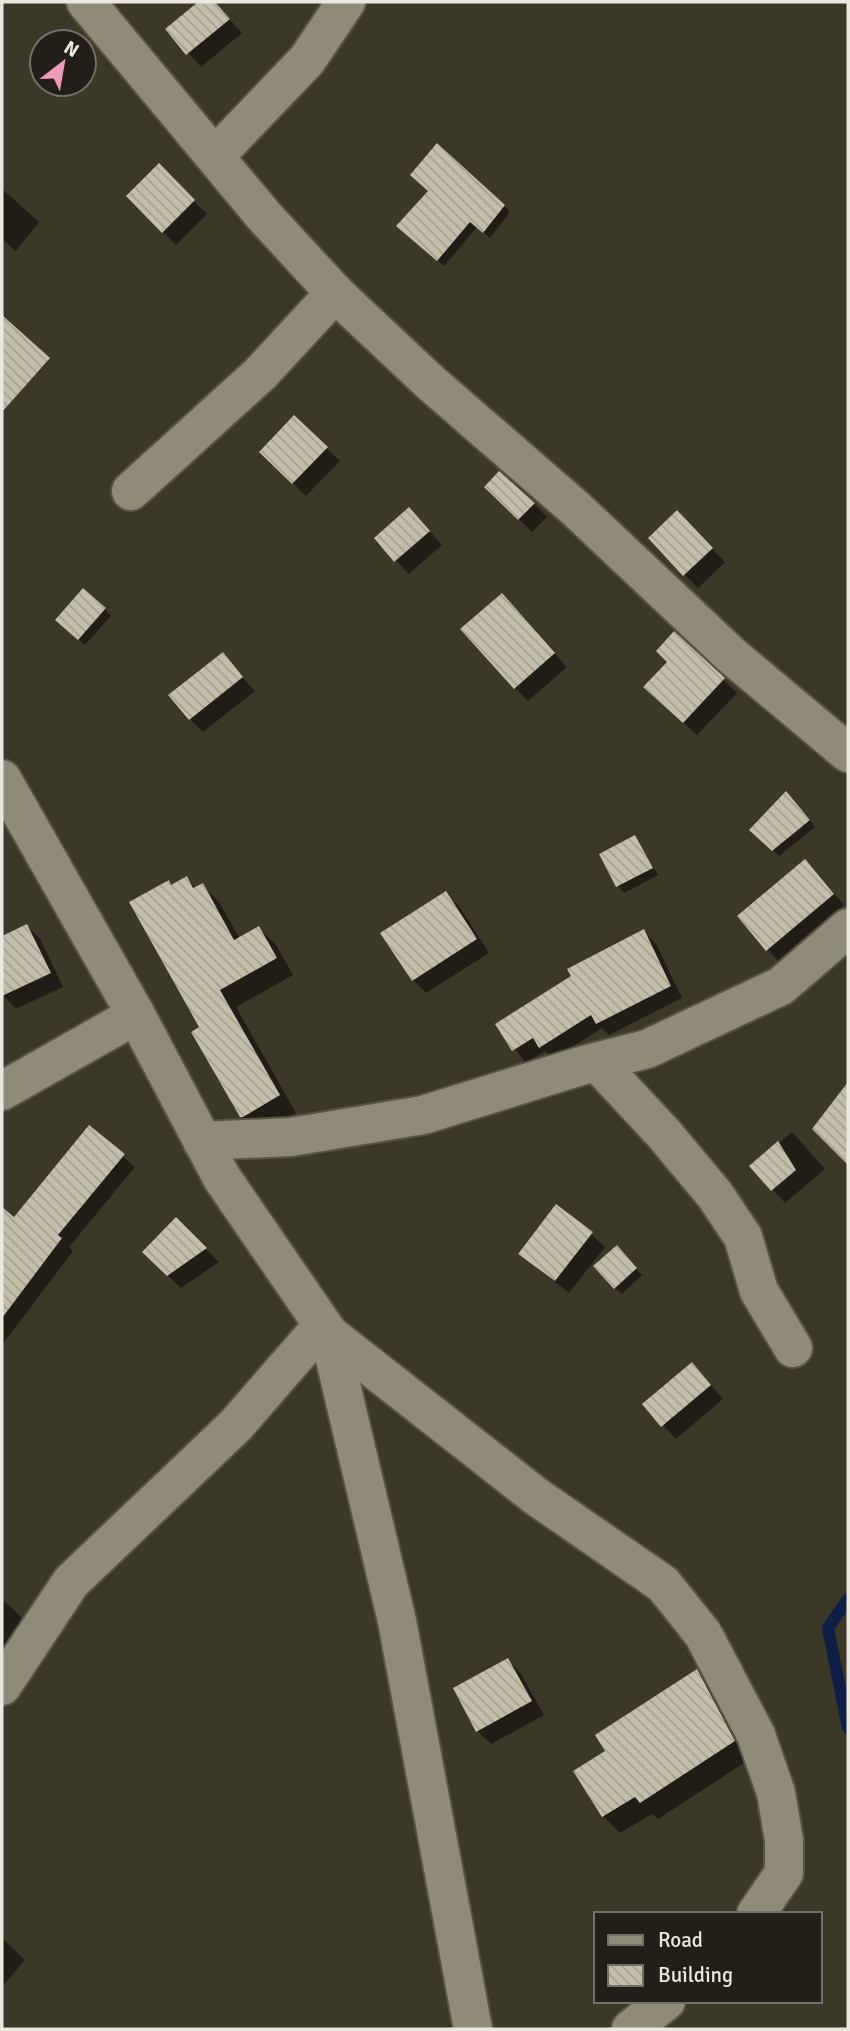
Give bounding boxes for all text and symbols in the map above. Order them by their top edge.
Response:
north arrow [28,28,98,98]
text: N [59,36,83,63]
legend [594,1912,822,2003]
text: Road [658,1927,703,1953]
text: Building [658,1962,733,1988]

